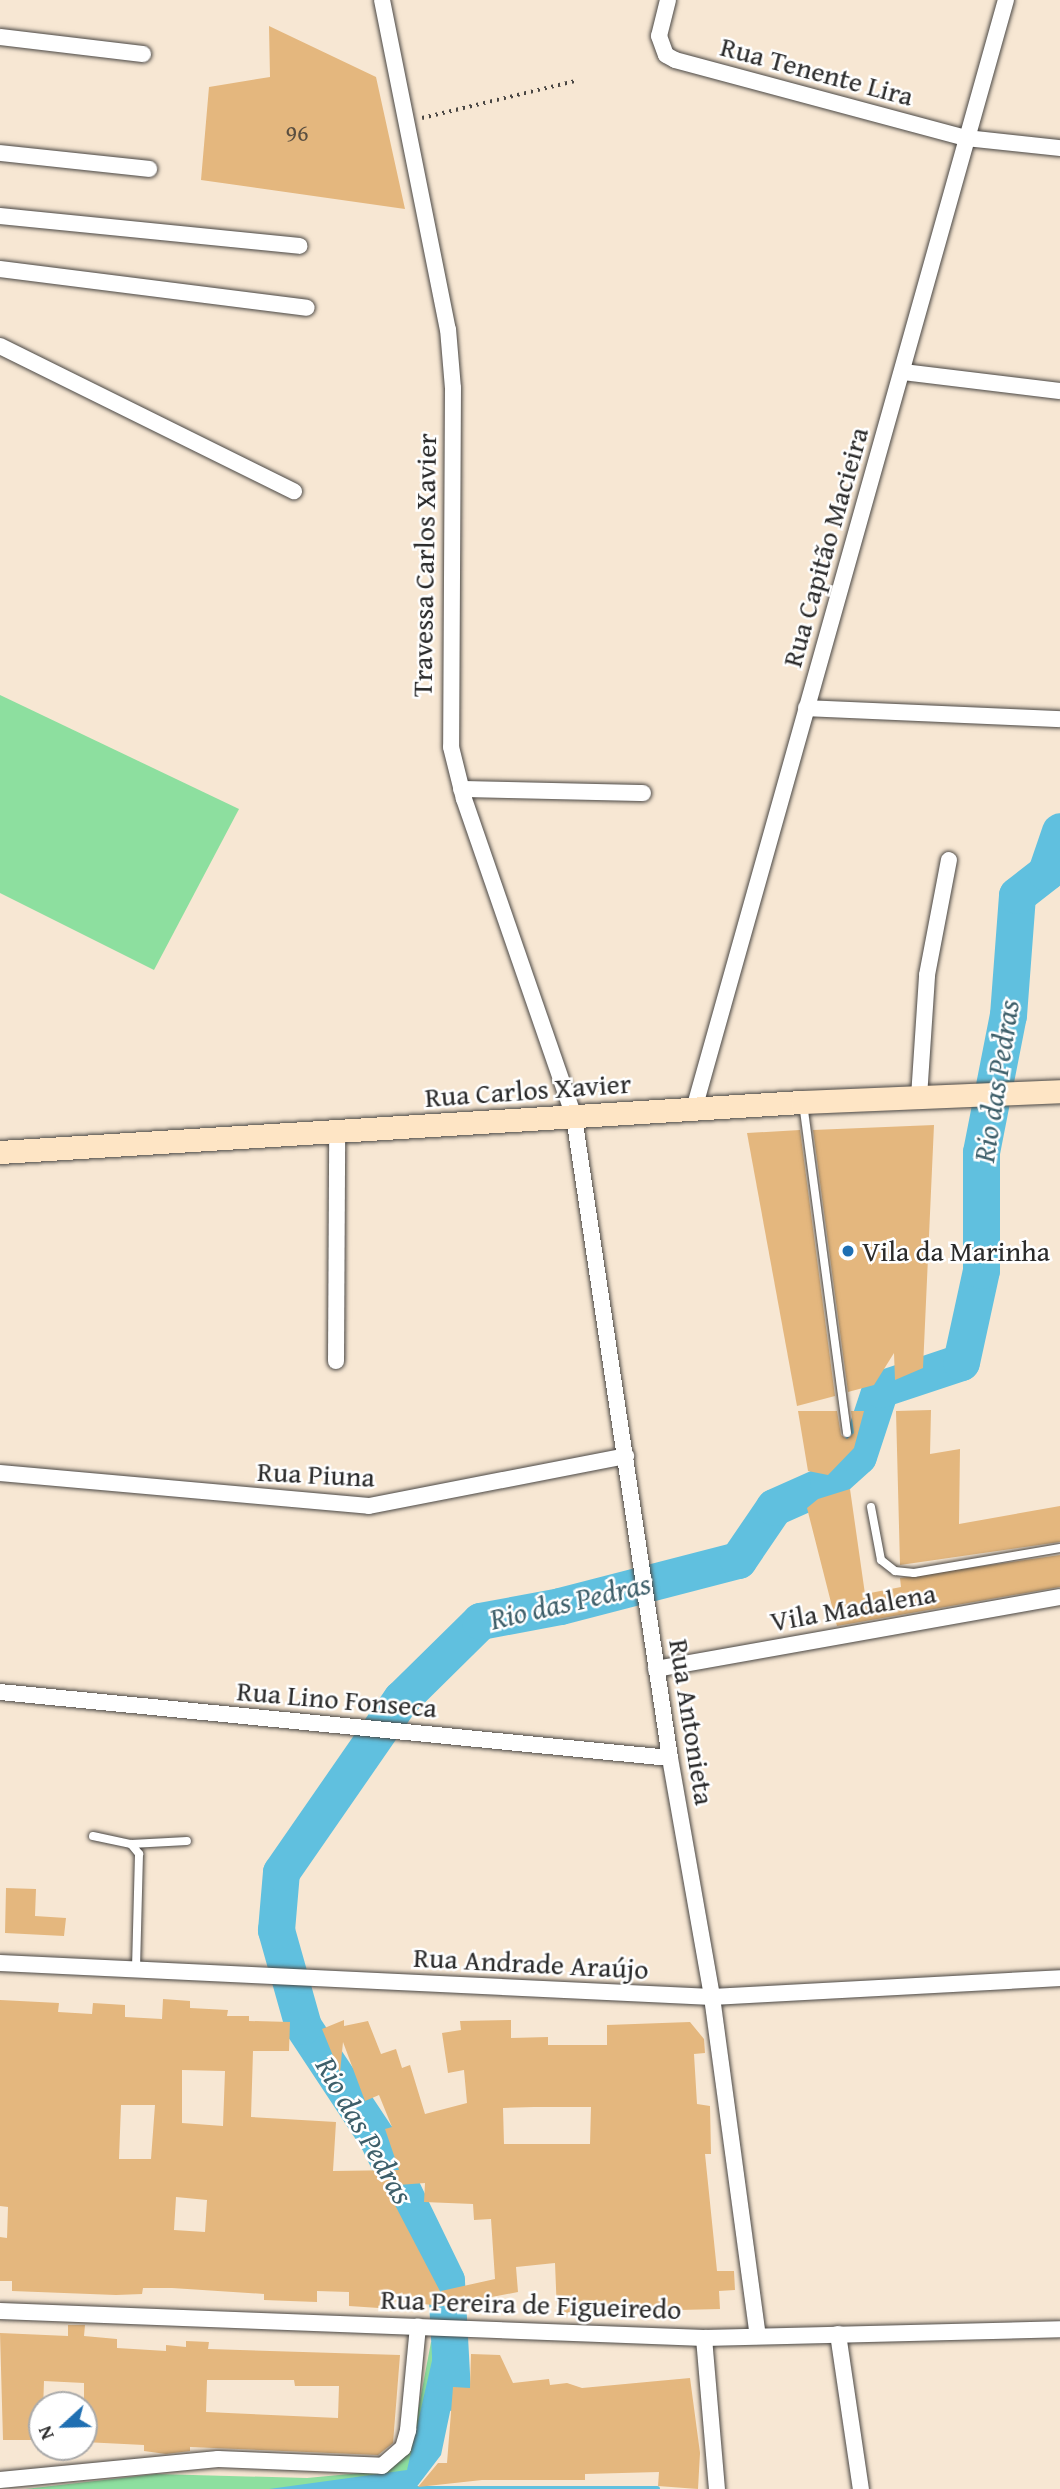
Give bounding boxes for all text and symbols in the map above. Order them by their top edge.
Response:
street label: Rua Tenente Lira [717,29,917,113]
house number: 96 [285,119,309,147]
street label: Rua Capitão Macieira [775,423,875,671]
street label: Travessa Carlos Xavier [405,433,443,697]
water label: Rio das Pedras [965,997,1027,1165]
street label: Rua Carlos Xavier [424,1066,632,1114]
place label: Vila da Marinha [862,1234,1050,1268]
marker: Vila da Marinha [840,1243,856,1259]
street label: Rua Piuna [256,1454,376,1494]
water label: Rio das Pedras [486,1565,654,1637]
street label: Vila Madalena [767,1576,939,1638]
street label: Rua Antonieta [662,1637,722,1807]
street label: Rua Lino Fonseca [236,1674,438,1724]
street label: Rua Andrade Araújo [413,1940,649,1986]
water label: Rio das Pedras [308,2050,422,2210]
street label: Rua Pereira de Figueiredo [380,2282,682,2326]
north arrow [28,2391,98,2461]
text: N [30,2422,61,2444]

